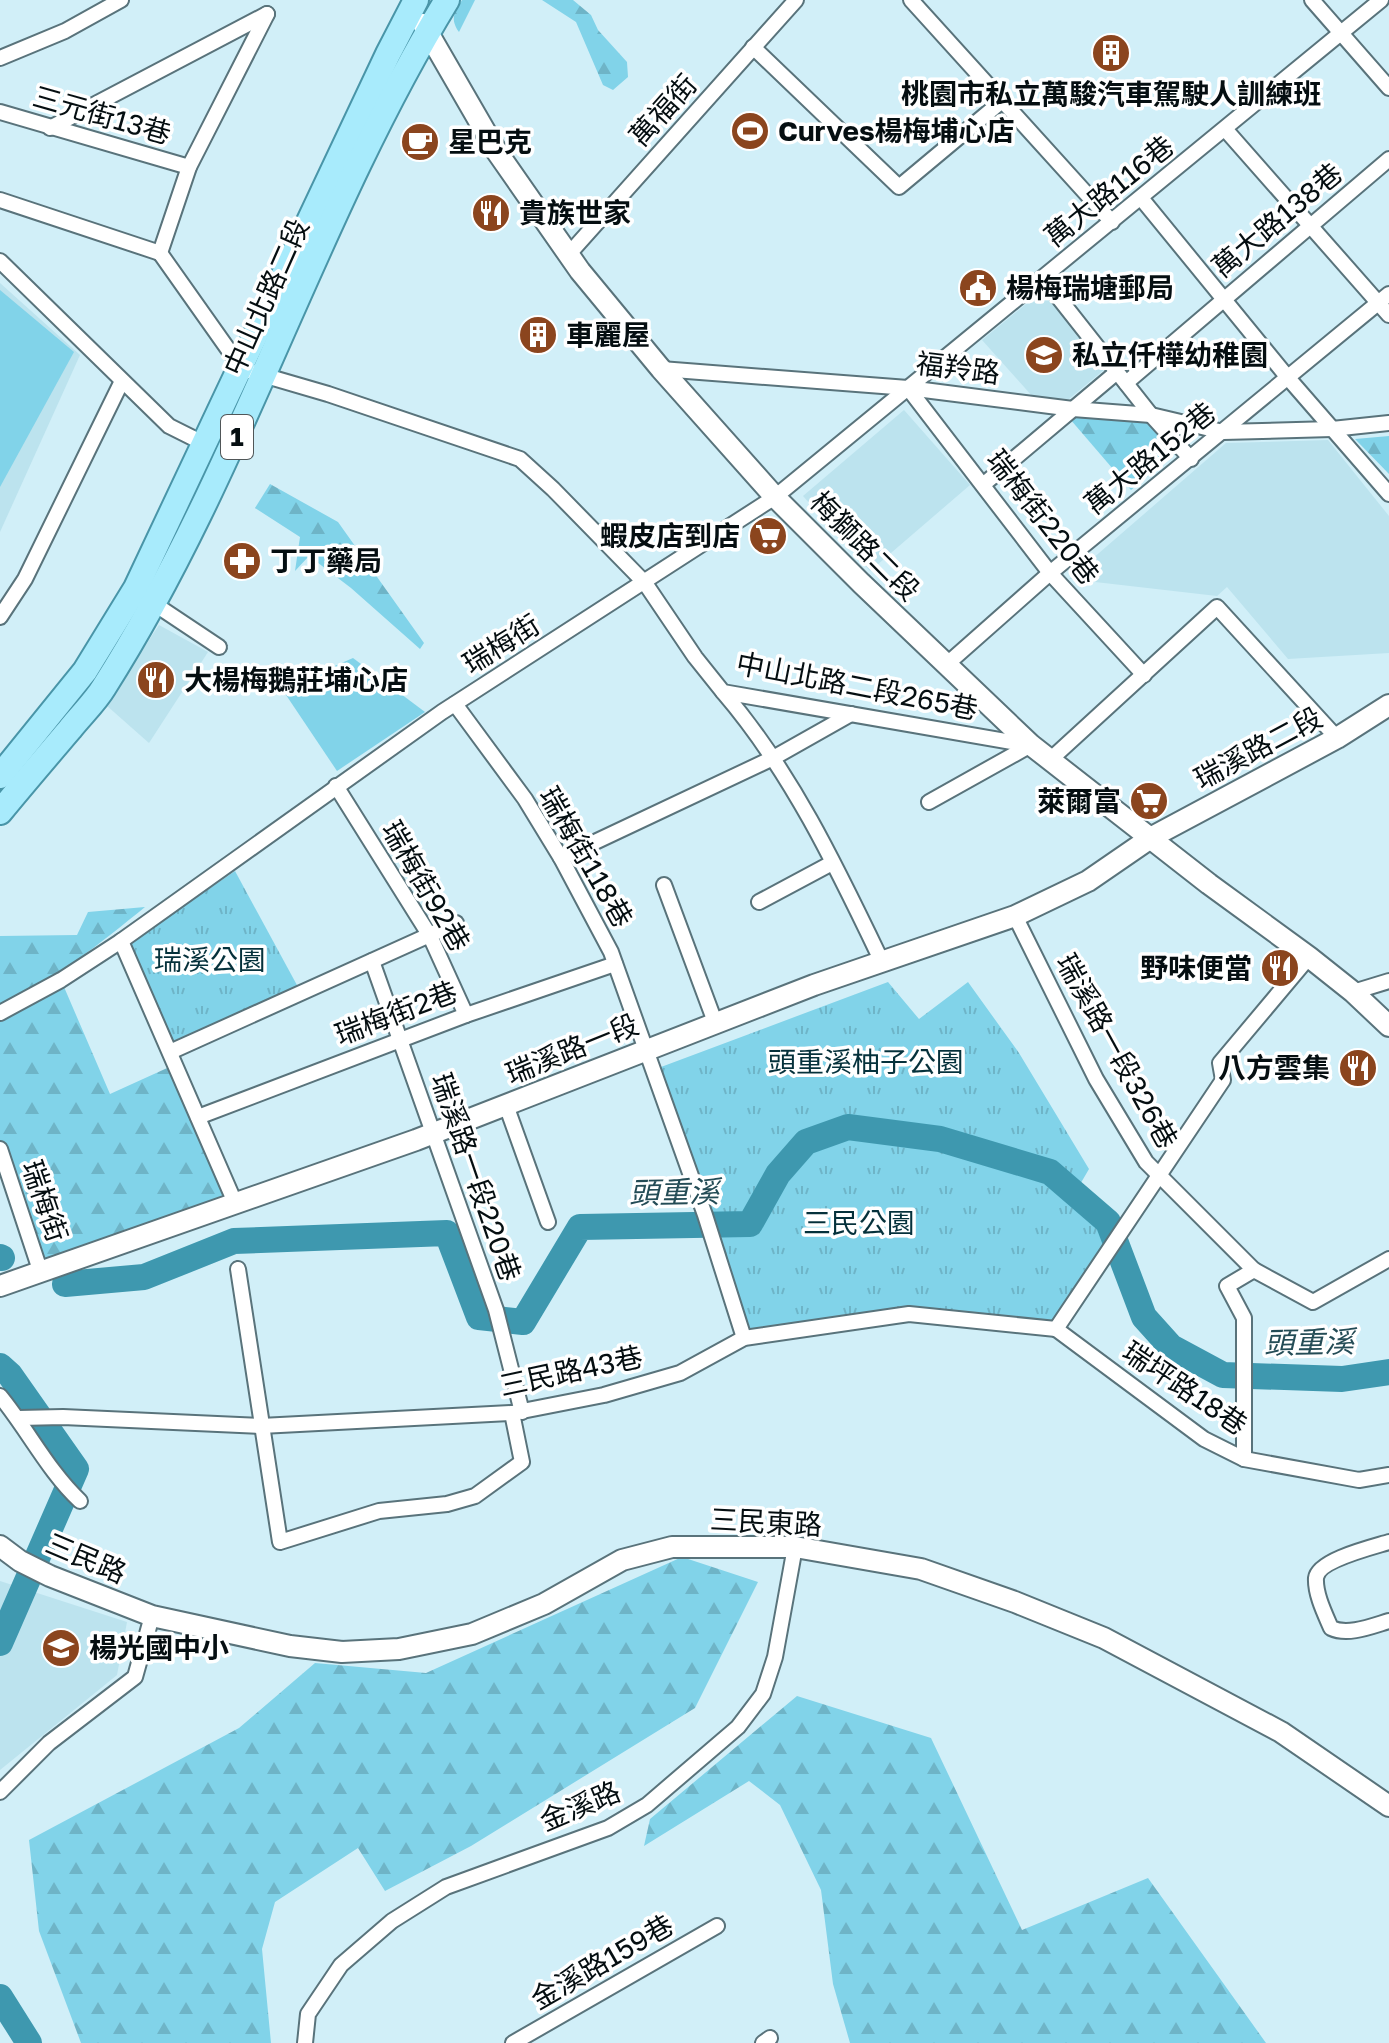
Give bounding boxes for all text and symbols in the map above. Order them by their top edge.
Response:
building icon: 桃園市私立萬駿汽車駕駛人訓練班 [1090,32,1132,74]
street label: 萬福街 [622,67,703,152]
place label: 桃園市私立萬駿汽車駕駛人訓練班 [901,77,1321,110]
street label: 三元街13巷 [29,79,175,150]
sports icon: Curves楊梅埔心店 [729,110,771,152]
place label: Curves楊梅埔心店 [778,114,1015,147]
cafe icon: 星巴克 [399,121,441,163]
place label: 星巴克 [448,125,532,158]
street label: 萬大路116巷 [1038,129,1180,253]
street label: 萬大路138巷 [1205,156,1348,283]
restaurant icon: 貴族世家 [470,192,512,234]
place label: 貴族世家 [519,196,631,229]
street label: 中山北路二段 [216,213,315,380]
public building icon: 楊梅瑞塘郵局 [957,267,999,309]
place label: 楊梅瑞塘郵局 [1006,271,1174,304]
building icon: 車麗屋 [517,314,559,356]
place label: 車麗屋 [566,318,650,351]
school or university icon: 私立仟樺幼稚園 [1023,334,1065,376]
place label: 私立仟樺幼稚園 [1072,338,1268,371]
street label: 福羚路 [914,346,1002,389]
street label: 萬大路152巷 [1078,395,1221,520]
road number: 1 [221,415,253,459]
street label: 瑞梅街220巷 [981,443,1106,591]
street label: 梅獅路二段 [804,484,927,607]
supermarket icon: 蝦皮店到店 [747,515,789,557]
place label: 蝦皮店到店 [600,519,740,552]
pharmacy icon: 丁丁藥局 [221,540,263,582]
place label: 丁丁藥局 [270,544,382,577]
street label: 瑞梅街 [456,607,545,680]
street label: 中山北路二段265巷 [733,646,981,725]
restaurant icon: 大楊梅鵝莊埔心店 [135,659,177,701]
place label: 大楊梅鵝莊埔心店 [184,663,408,696]
street label: 瑞溪路二段 [1188,700,1327,795]
supermarket icon: 萊爾富 [1128,780,1170,822]
street label: 瑞梅街118巷 [533,781,640,933]
place label: 萊爾富 [1037,784,1121,817]
street label: 瑞梅街92巷 [376,815,477,957]
park label: 瑞溪公園 [154,943,266,976]
restaurant icon: 野味便當 [1259,947,1301,989]
street label: 瑞溪路一段326巷 [1050,948,1185,1154]
place label: 野味便當 [1140,951,1252,984]
street label: 瑞梅街2巷 [330,974,462,1051]
street label: 瑞溪路一段 [501,1007,643,1090]
park label: 頭重溪柚子公園 [768,1045,964,1078]
restaurant icon: 八方雲集 [1337,1047,1379,1089]
place label: 八方雲集 [1218,1051,1330,1084]
street label: 瑞溪路一段220巷 [425,1068,528,1285]
street label: 瑞梅街 [16,1156,75,1246]
water label: 頭重溪 [629,1173,723,1211]
park label: 三民公園 [803,1206,915,1239]
water label: 頭重溪 [1264,1323,1358,1361]
street label: 瑞坪路18巷 [1117,1334,1254,1441]
street label: 三民路43巷 [496,1339,645,1402]
street label: 三民東路 [709,1502,823,1541]
street label: 三民路 [41,1526,131,1589]
school or university icon: 楊光國中小 [40,1627,82,1669]
place label: 楊光國中小 [89,1631,229,1664]
street label: 金溪路 [535,1774,625,1837]
street label: 金溪路159巷 [525,1908,679,2016]

